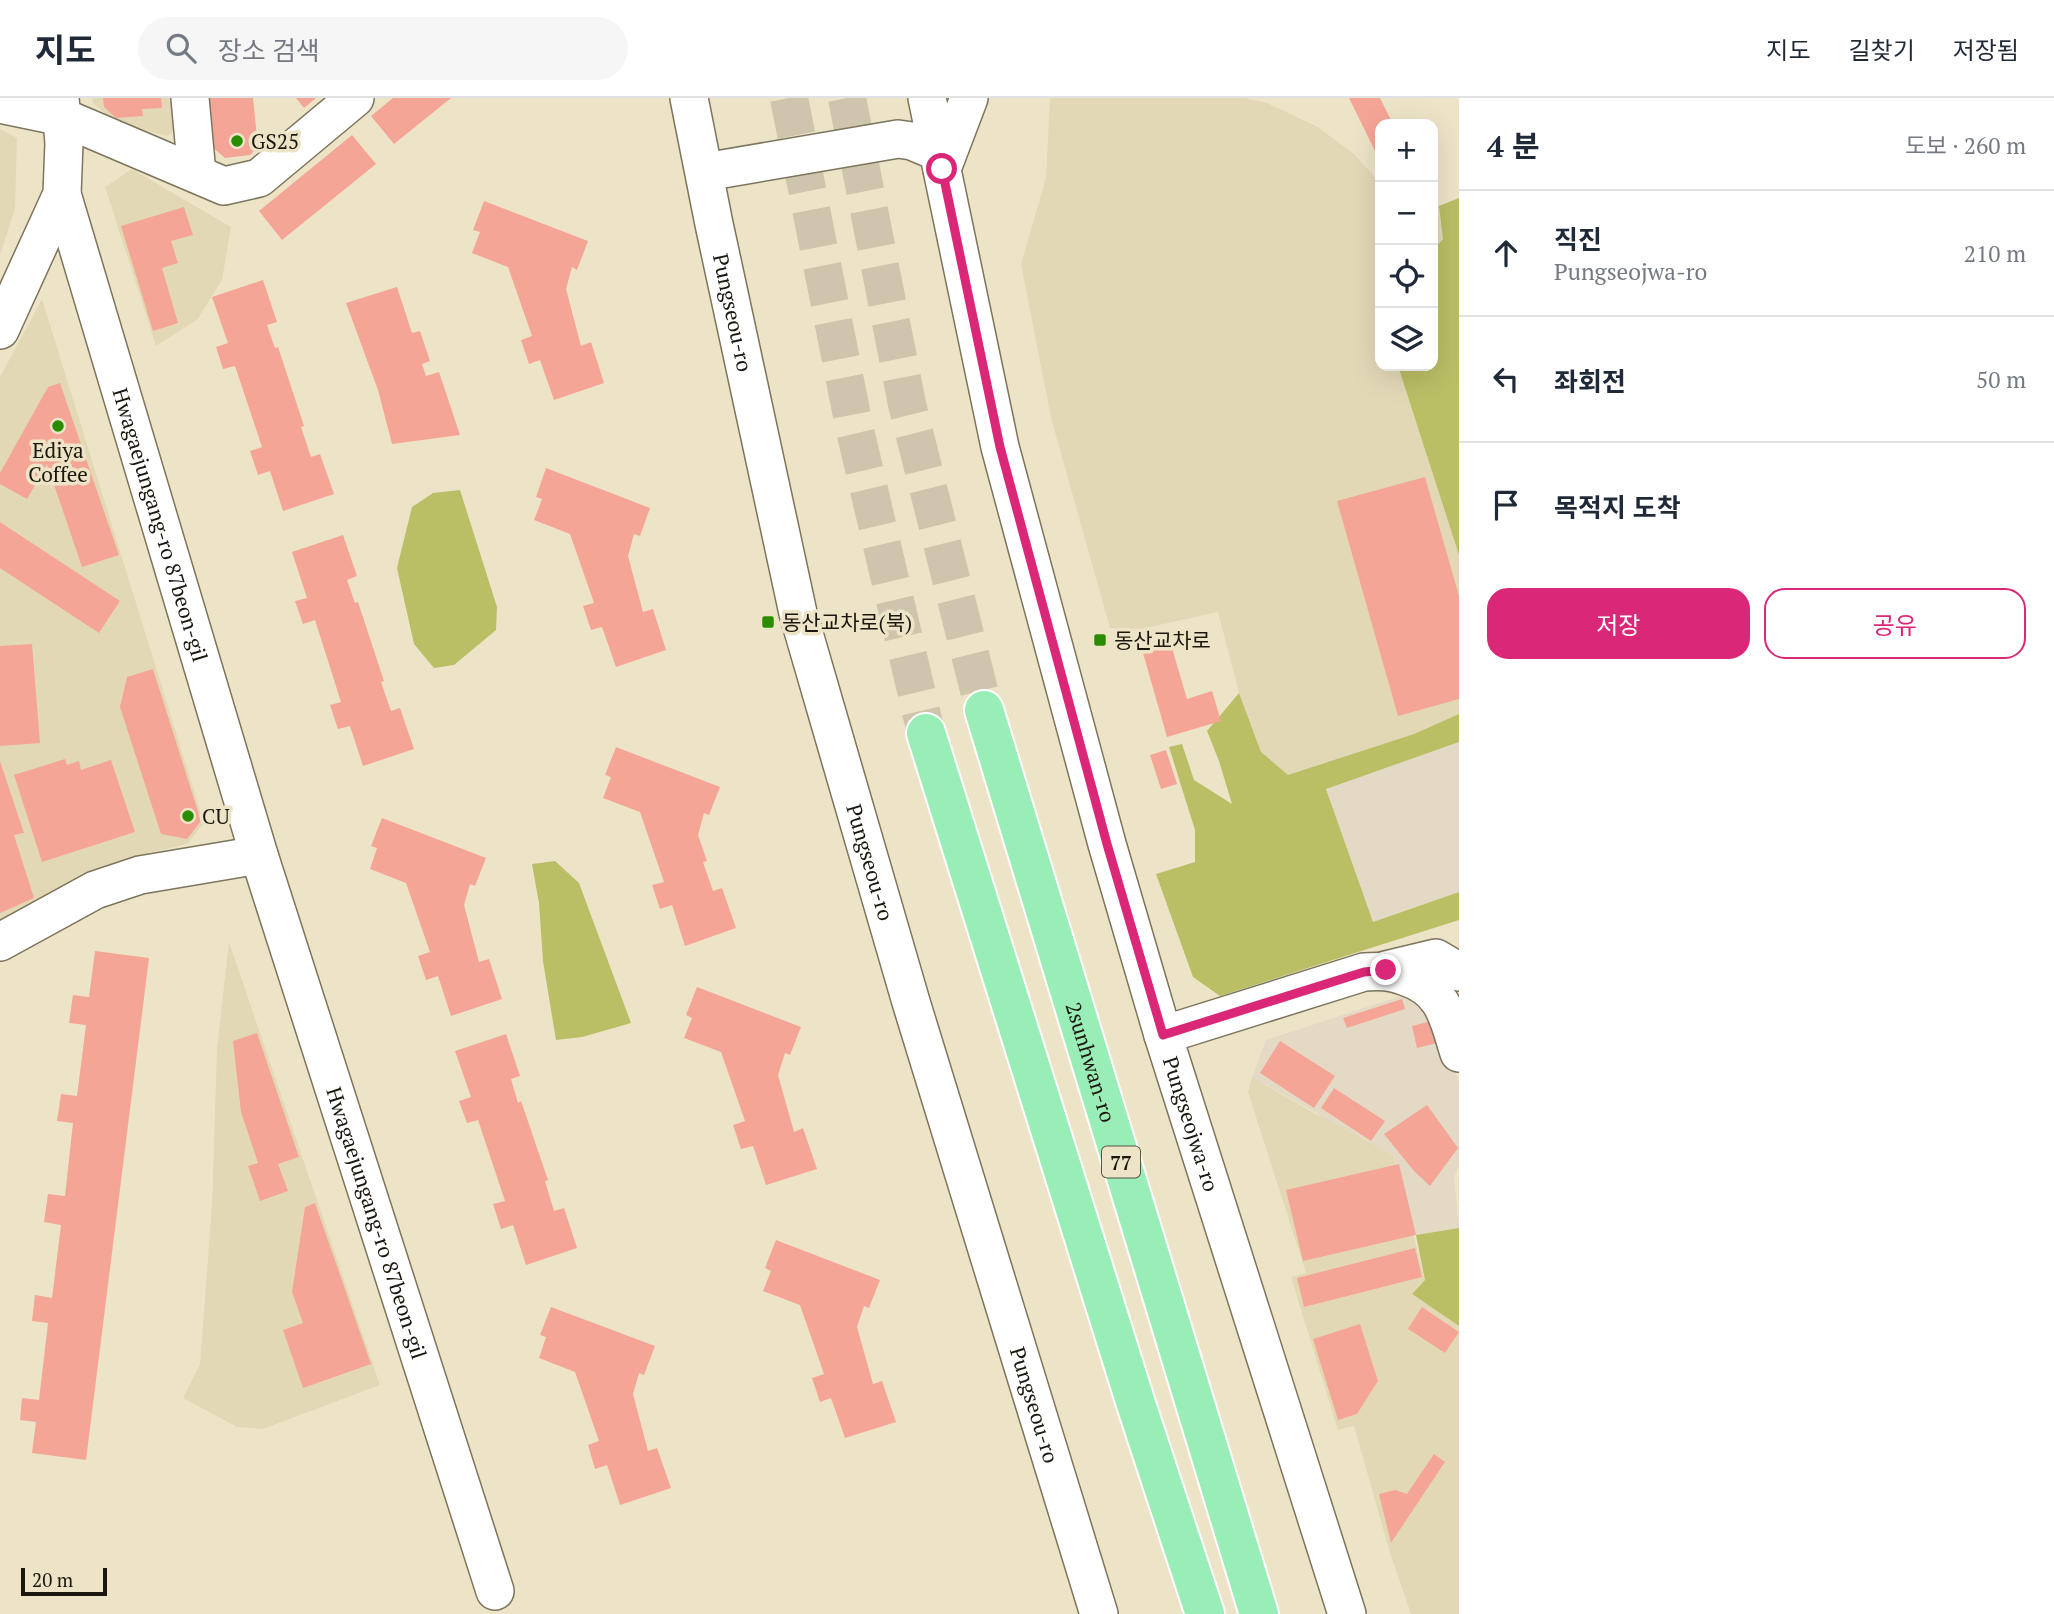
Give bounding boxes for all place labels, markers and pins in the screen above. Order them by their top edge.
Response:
place label: GS25 [251,127,299,155]
marker: GS25 [229,133,245,149]
marker: Ediya Coffee [50,418,66,434]
place label: Ediya Coffee [28,436,88,488]
place label: 동산교차로(북) [782,608,912,636]
marker: 동산교차로(북) [760,614,776,630]
place label: 동산교차로 [1114,626,1211,654]
marker: 동산교차로 [1092,632,1108,648]
place label: CU [202,802,230,830]
marker: CU [180,808,196,824]

